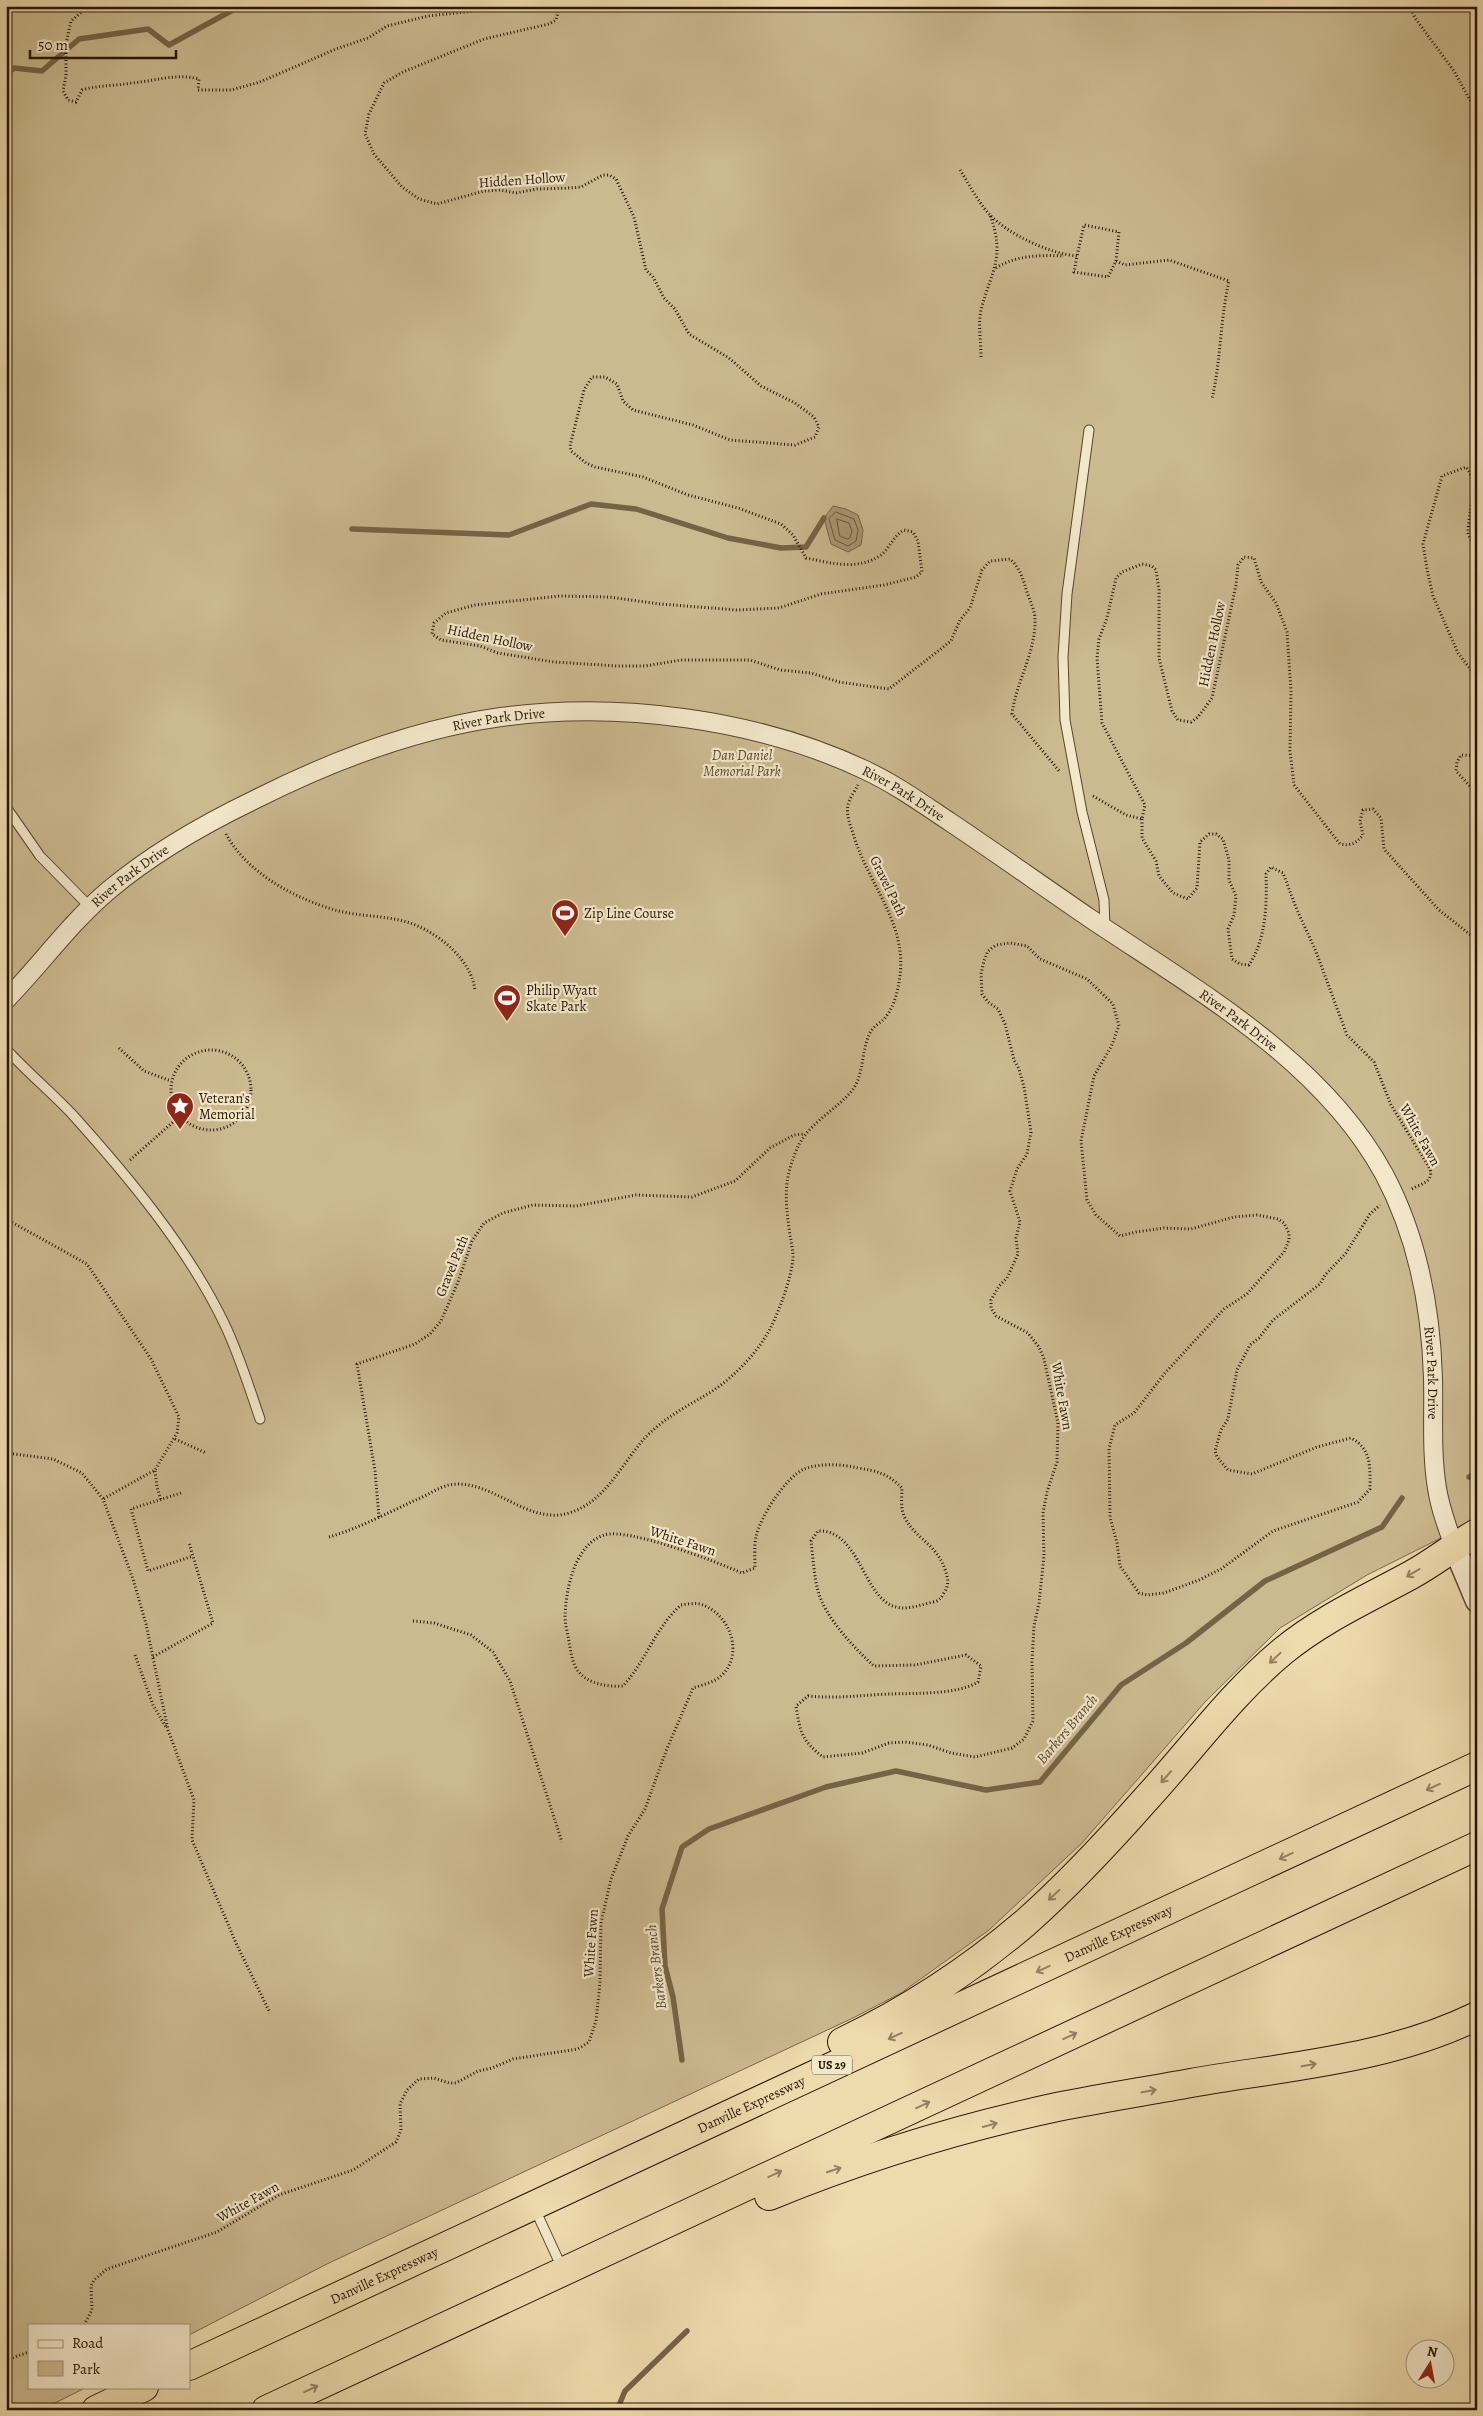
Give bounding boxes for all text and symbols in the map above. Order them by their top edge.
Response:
scale bar [30,28,176,60]
text: 50 m [38,35,68,55]
street label: Hidden Hollow [478,167,566,193]
street label: Hidden Hollow [1194,599,1230,688]
street label: Hidden Hollow [446,620,535,656]
street label: River Park Drive [450,703,545,735]
park label: Dan Daniel Memorial Park [703,746,781,781]
street label: River Park Drive [859,761,949,825]
street label: River Park Drive [87,840,172,911]
street label: Gravel Path [865,853,911,920]
sports icon: Zip Line Course [550,898,580,937]
place label: Zip Line Course [584,904,674,923]
place label: Philip Wyatt Skate Park [526,981,597,1016]
sports icon: Philip Wyatt Skate Park [492,983,522,1022]
street label: River Park Drive [1196,984,1282,1056]
place label: Veteran's Memorial [198,1089,255,1124]
place icon: Veteran's Memorial [165,1091,195,1130]
street label: White Fawn [1395,1100,1445,1170]
street label: Gravel Path [431,1232,473,1300]
street label: River Park Drive [1420,1325,1443,1420]
street label: White Fawn [1047,1360,1077,1432]
street label: White Fawn [647,1521,719,1561]
one-way arrow [1407,1568,1421,1578]
one-way arrow [1269,1652,1282,1664]
water label: Barkers Branch [1032,1690,1102,1768]
one-way arrow [1160,1771,1171,1784]
one-way arrow [1426,1782,1441,1792]
one-way arrow [1279,1851,1294,1861]
one-way arrow [1048,1889,1061,1901]
street label: Danville Expressway [1061,1900,1176,1967]
street label: White Fawn [579,1908,603,1979]
water label: Barkers Branch [641,1923,671,2011]
one-way arrow [1036,1964,1051,1974]
one-way arrow [1062,2031,1077,2040]
one-way arrow [888,2032,903,2042]
road number: US 29 [812,2056,852,2074]
one-way arrow [1301,2060,1317,2070]
street label: Danville Expressway [694,2071,809,2138]
one-way arrow [1140,2085,1156,2095]
one-way arrow [915,2100,930,2109]
one-way arrow [981,2119,997,2129]
one-way arrow [826,2165,842,2175]
one-way arrow [767,2168,782,2178]
street label: White Fawn [213,2177,283,2227]
street label: Danville Expressway [327,2242,442,2309]
legend [28,2324,190,2388]
text: Road [72,2333,104,2353]
north arrow [1406,2338,1456,2388]
text: N [1426,2341,1439,2362]
text: Park [72,2359,101,2379]
one-way arrow [303,2384,318,2394]

